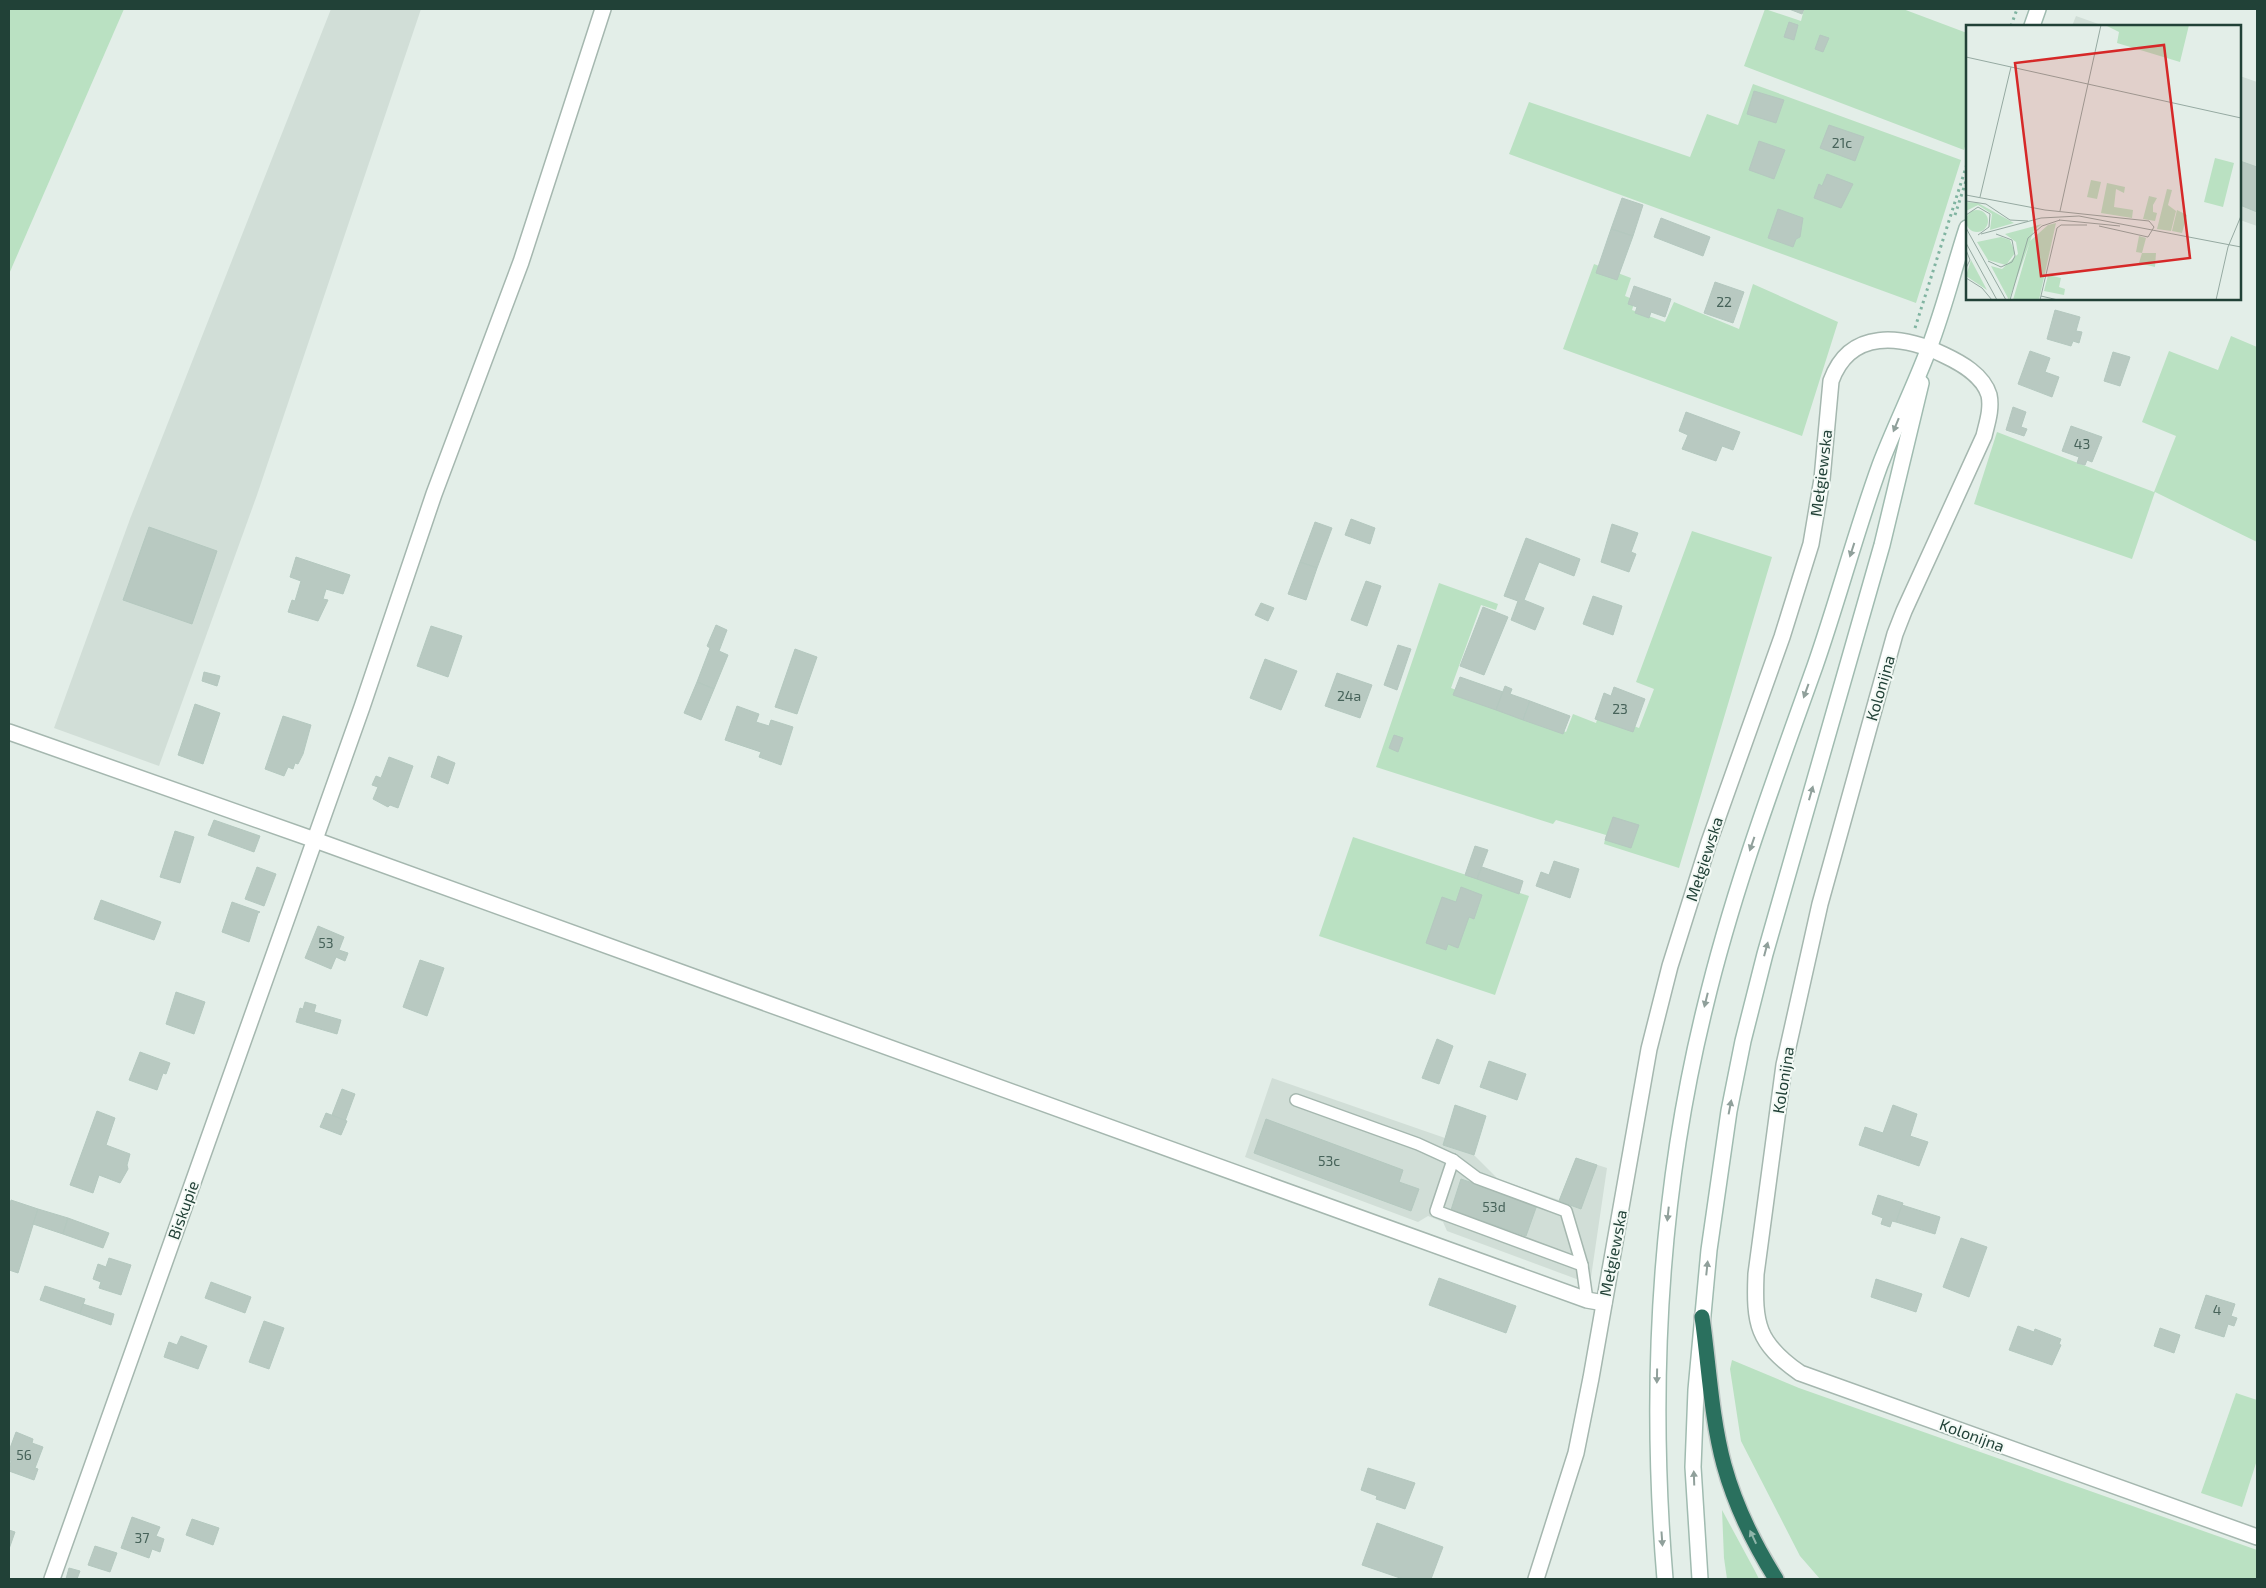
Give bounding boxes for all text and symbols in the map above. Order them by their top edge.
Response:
inset map [1966,25,2241,300]
house number: 21c [1832,134,1852,151]
house number: 22 [1716,293,1732,310]
one-way arrow [1892,418,1900,432]
street label: Mełgiewska [1806,428,1835,518]
house number: 43 [2074,435,2090,452]
one-way arrow [1848,543,1856,558]
street label: Kolonijna [1861,653,1899,723]
one-way arrow [1802,684,1810,699]
house number: 24a [1337,687,1361,704]
house number: 23 [1612,700,1628,717]
one-way arrow [1808,785,1816,800]
street label: Mełgiewska [1681,814,1726,903]
one-way arrow [1748,837,1756,852]
house number: 53 [318,934,334,951]
one-way arrow [1763,941,1771,956]
one-way arrow [1702,993,1710,1008]
street label: Kolonijna [1768,1045,1798,1115]
one-way arrow [1726,1100,1734,1115]
house number: 53c [1318,1152,1340,1169]
street label: Biskupie [163,1178,202,1242]
house number: 53d [1482,1198,1506,1215]
one-way arrow [1664,1207,1672,1223]
street label: Mełgiewska [1595,1208,1630,1298]
one-way arrow [1703,1260,1711,1276]
house number: 4 [2213,1301,2221,1318]
one-way arrow [1653,1369,1661,1385]
street label: Kolonijna [1937,1414,2007,1456]
house number: 56 [16,1446,32,1463]
one-way arrow [1689,1470,1697,1486]
house number: 37 [135,1529,149,1546]
one-way arrow [1748,1530,1756,1544]
one-way arrow [1658,1531,1666,1547]

